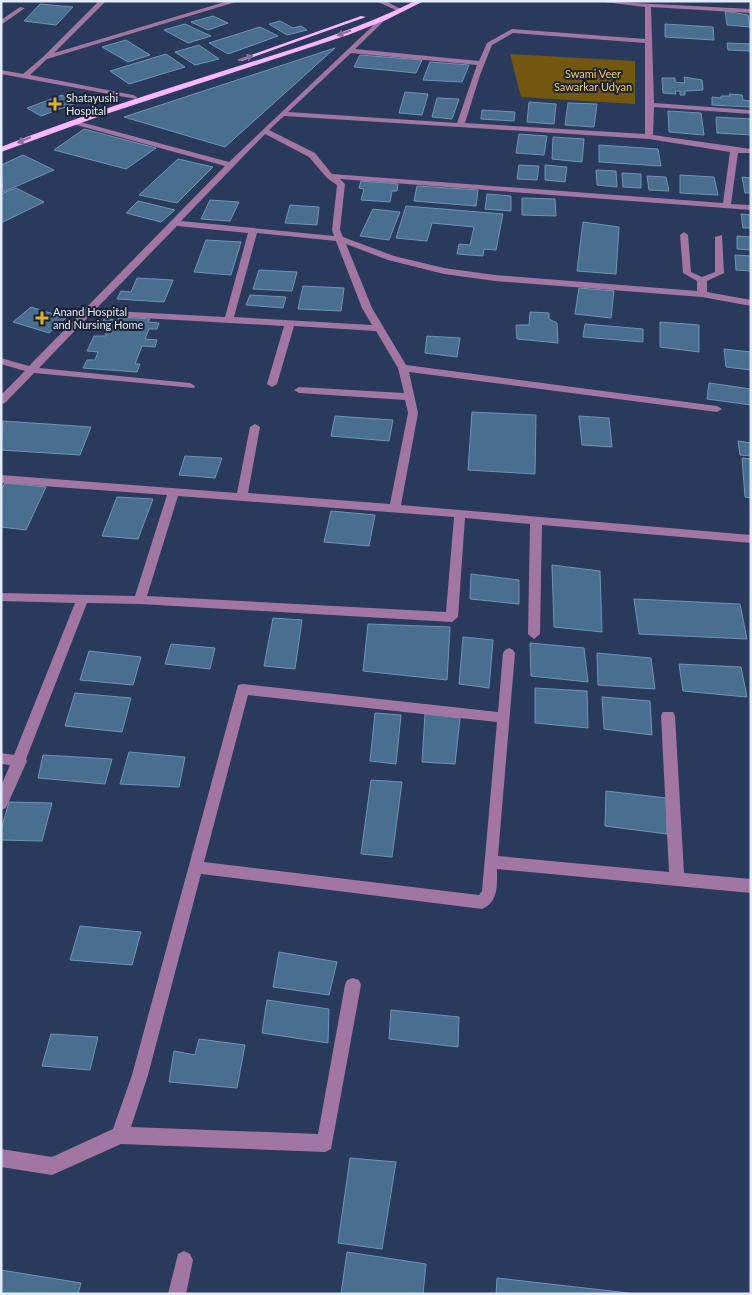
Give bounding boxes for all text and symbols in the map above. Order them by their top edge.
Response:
one-way arrow [336,29,351,37]
one-way arrow [239,53,254,61]
park label: Swami Veer Sawarkar Udyan [554,67,632,93]
place label: Shatayushi Hospital [66,91,118,117]
marker: Shatayushi Hospital [48,97,62,111]
one-way arrow [17,137,31,145]
place label: Anand Hospital and Nursing Home [53,305,144,331]
marker: Anand Hospital and Nursing Home [35,311,49,325]

